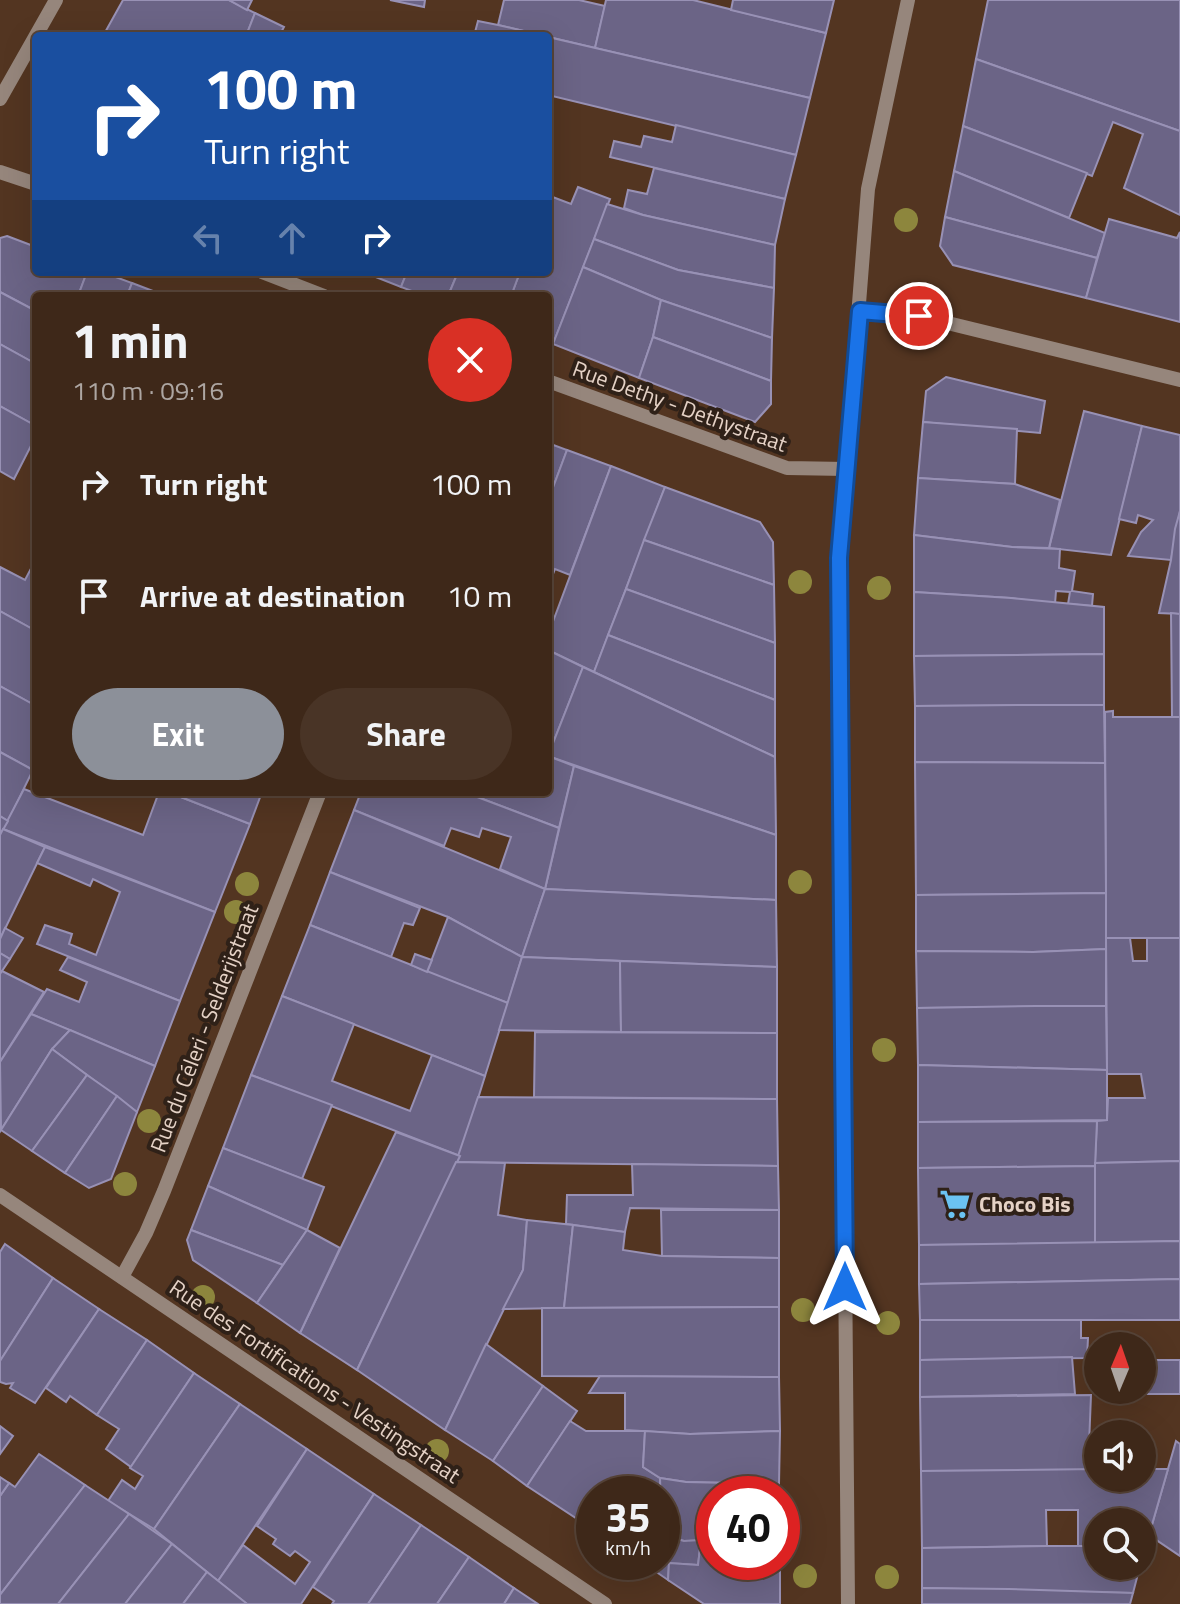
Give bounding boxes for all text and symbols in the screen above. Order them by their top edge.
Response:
text: 100 m [204,46,357,131]
icon: right [72,64,176,168]
text: Turn right [204,123,349,178]
icon: left [186,216,230,260]
icon: ahead [270,216,314,260]
icon: right [354,216,398,260]
pin [885,282,953,350]
icon: arrive [897,294,941,338]
text: 1 min [72,304,189,377]
button: close [428,318,512,402]
street label: Rue Dethy - Dethystraat [568,351,792,461]
text: 110 m · 09:16 [72,371,224,410]
text: Turn right [140,461,268,507]
text: 100 m [430,461,512,507]
icon: right [72,462,116,506]
text: Arrive at destination [140,573,405,619]
text: 10 m [447,573,512,619]
icon: arrive [72,574,116,618]
button: Exit [72,688,284,780]
button: Share [300,688,512,780]
street label: Rue du Céleri - Selderijstraat [141,899,267,1157]
supermarket icon: Choco Bis [938,1187,972,1221]
place label: Choco Bis [979,1187,1071,1221]
position arrow [803,1245,887,1329]
street label: Rue des Fortifications - Vestingstraat [163,1271,468,1492]
north arrow [1084,1332,1156,1404]
map controls [1084,1332,1156,1580]
button: sound [1084,1420,1156,1492]
speed limit sign: 40 [696,1476,800,1580]
text: 35 [606,1487,650,1548]
button: search [1084,1508,1156,1580]
text: km/h [605,1532,651,1563]

